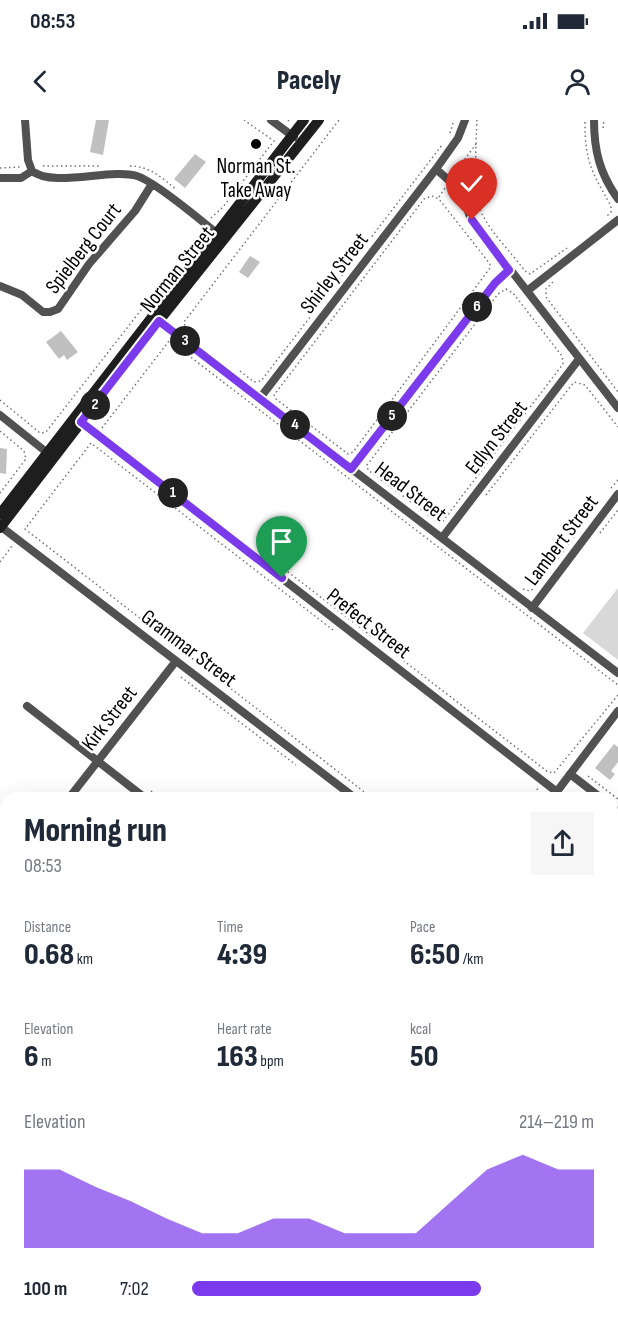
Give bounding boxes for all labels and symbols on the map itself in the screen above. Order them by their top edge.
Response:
marker: Norman St. Take Away [249,137,263,151]
place label: Norman St. Take Away [217,154,295,203]
pin [446,158,497,220]
street label: Spielberg Court [40,198,127,299]
street label: Norman Street [135,221,220,317]
street label: Shirley Street [295,228,374,319]
pin: 6 [462,292,492,322]
pin: 3 [170,326,200,356]
pin: 2 [80,390,110,420]
street label: Edlyn Street [460,396,533,479]
pin: 5 [377,401,407,431]
pin: 4 [280,410,310,440]
street label: Head Street [370,456,452,527]
pin: 1 [158,478,188,508]
street label: Lambert Street [519,490,604,590]
pin [256,516,307,578]
street label: Prefect Street [322,583,416,664]
street label: Grammar Street [136,604,241,692]
street label: Kirk Street [76,681,142,756]

